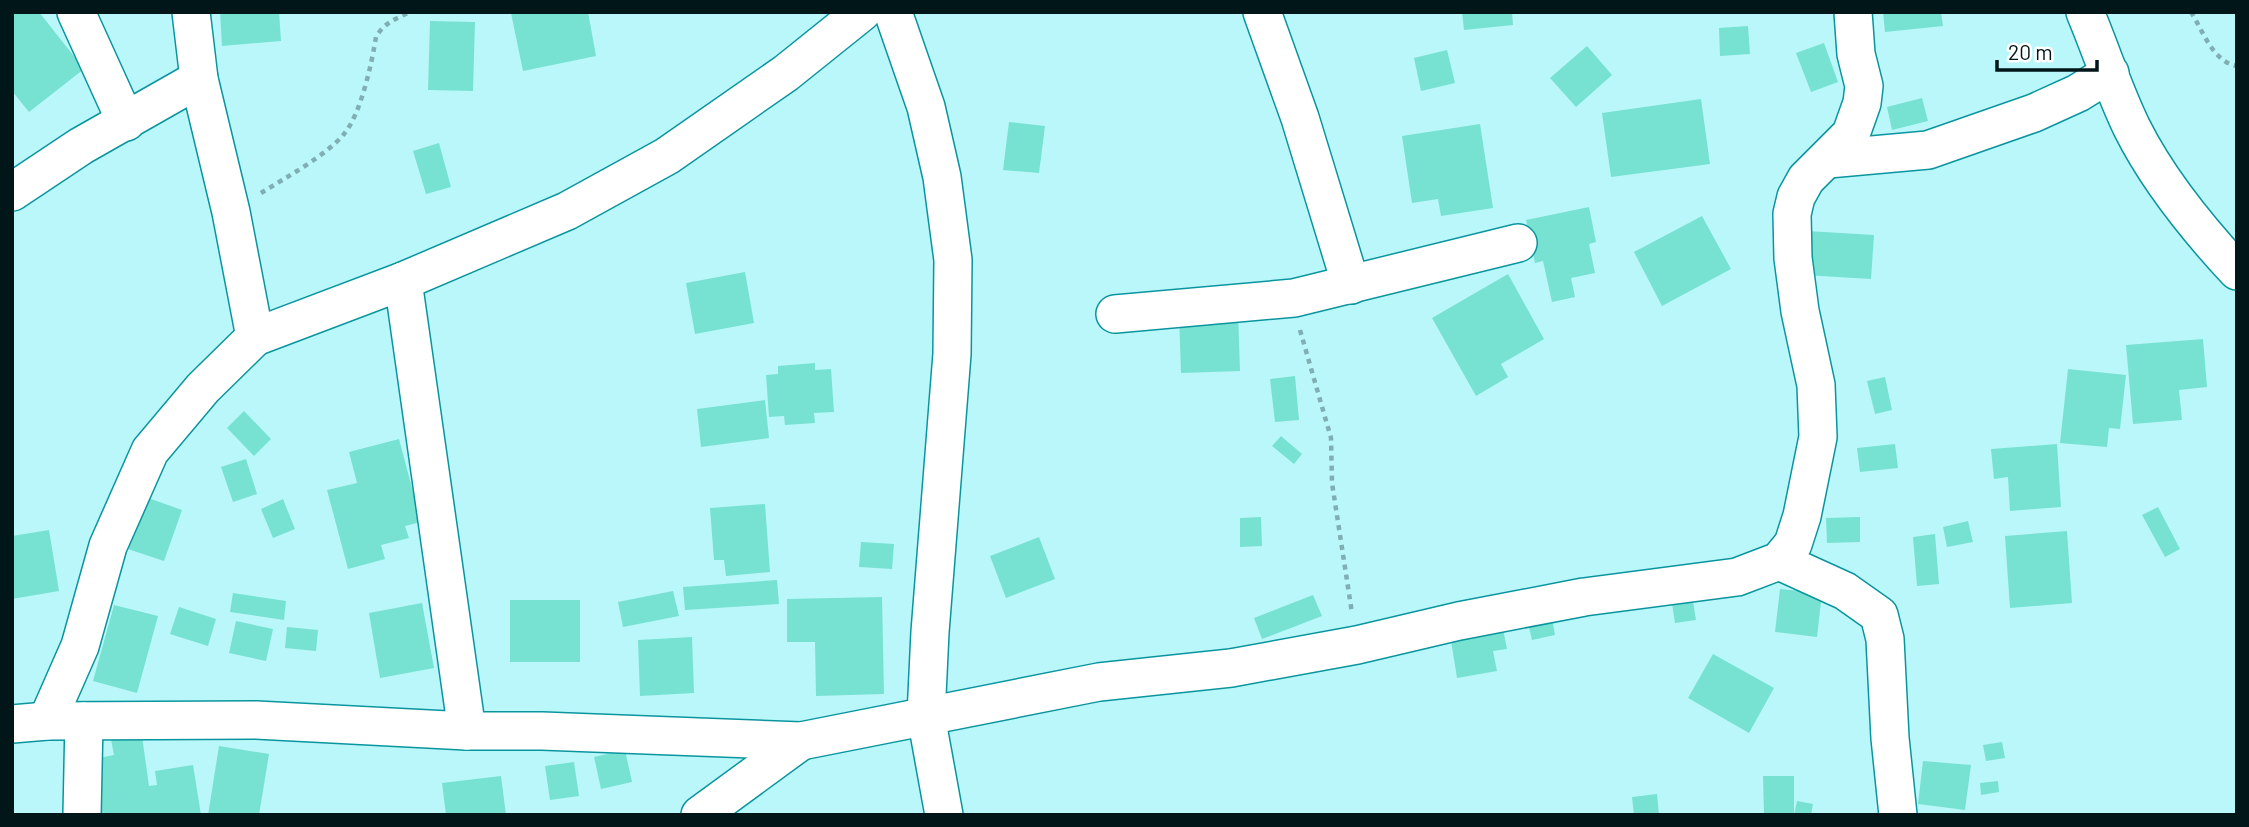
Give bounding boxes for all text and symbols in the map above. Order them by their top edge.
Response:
scale bar [1997,28,2097,72]
text: 20 m [2008,39,2053,64]

